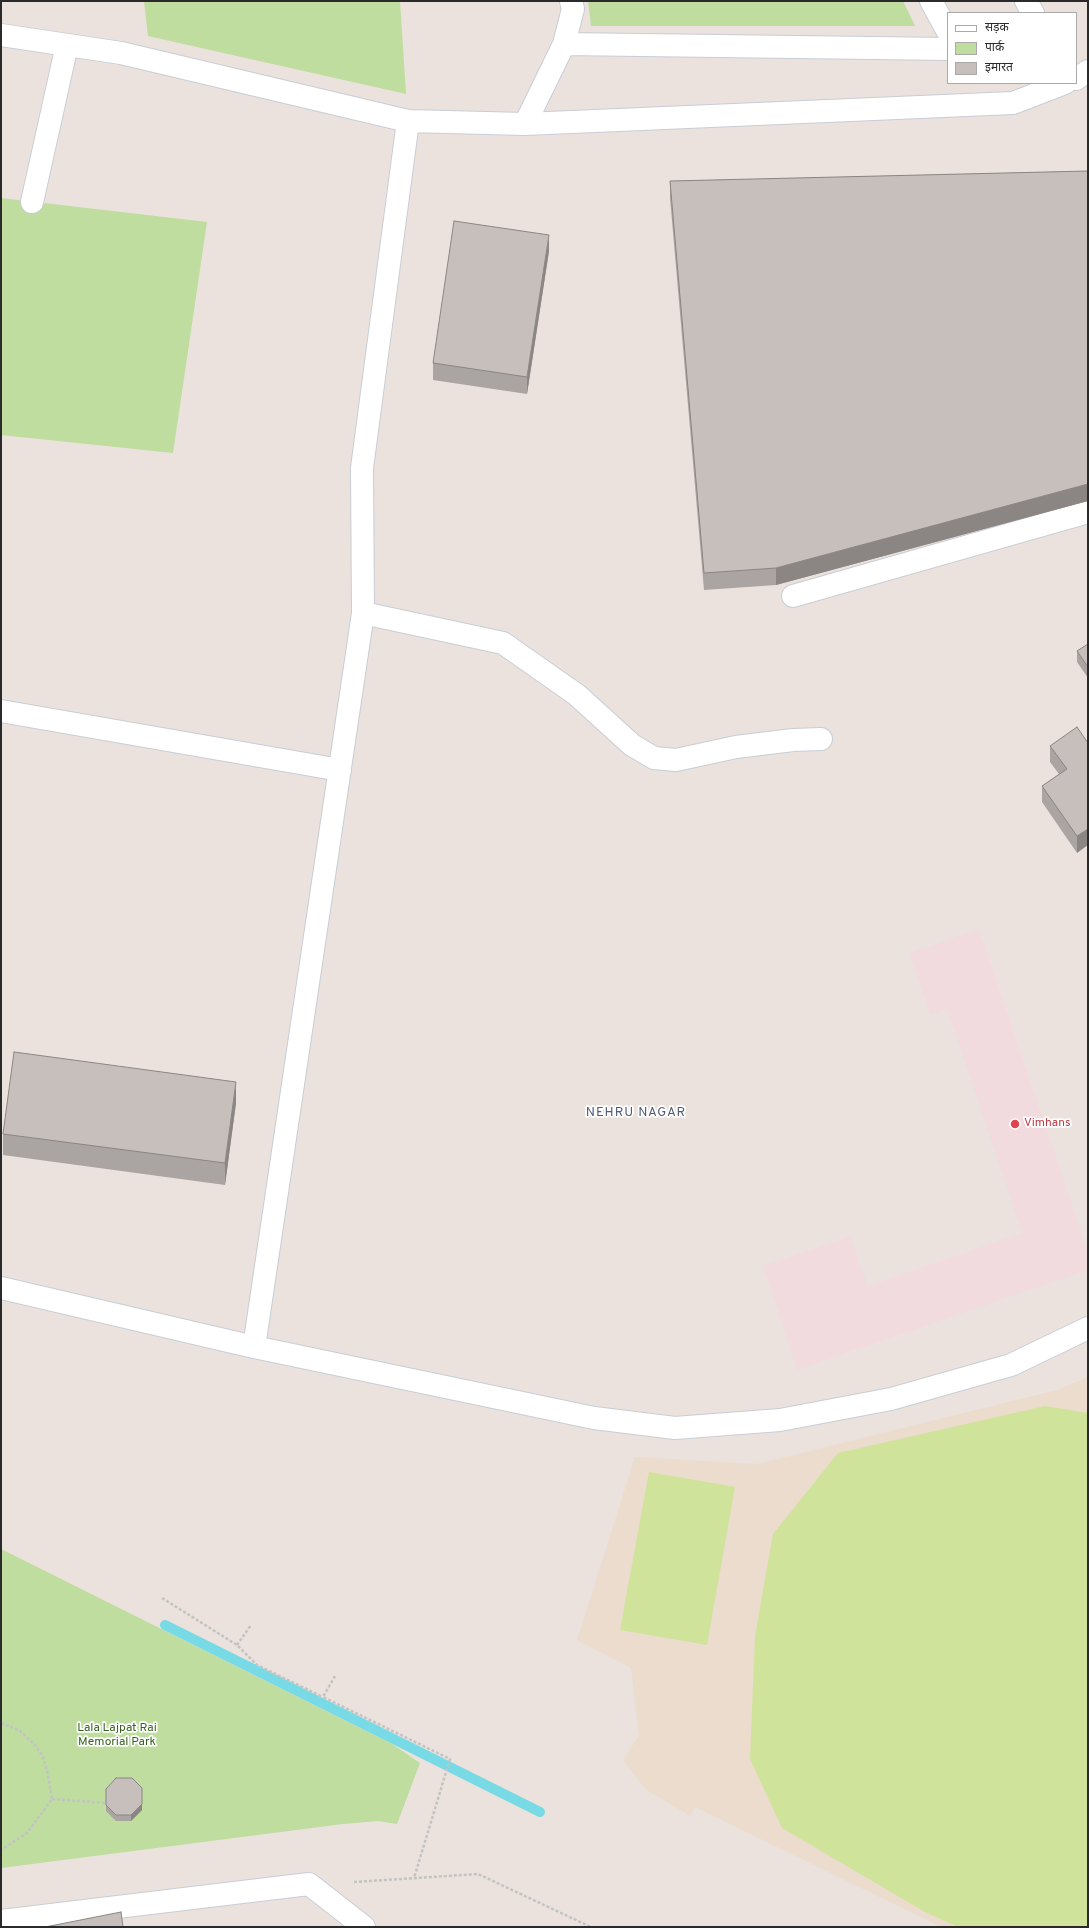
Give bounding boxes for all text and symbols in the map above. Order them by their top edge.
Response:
legend [947,12,1077,84]
text: सड़क [985,20,1009,36]
text: पार्क [985,40,1004,56]
text: इमारत [985,60,1013,76]
district label: NEHRU NAGAR [586,1105,686,1121]
place label: Vimhans [1024,1117,1071,1131]
marker: Vimhans [1009,1118,1021,1130]
park label: Lala Lajpat Rai Memorial Park [77,1722,157,1750]

